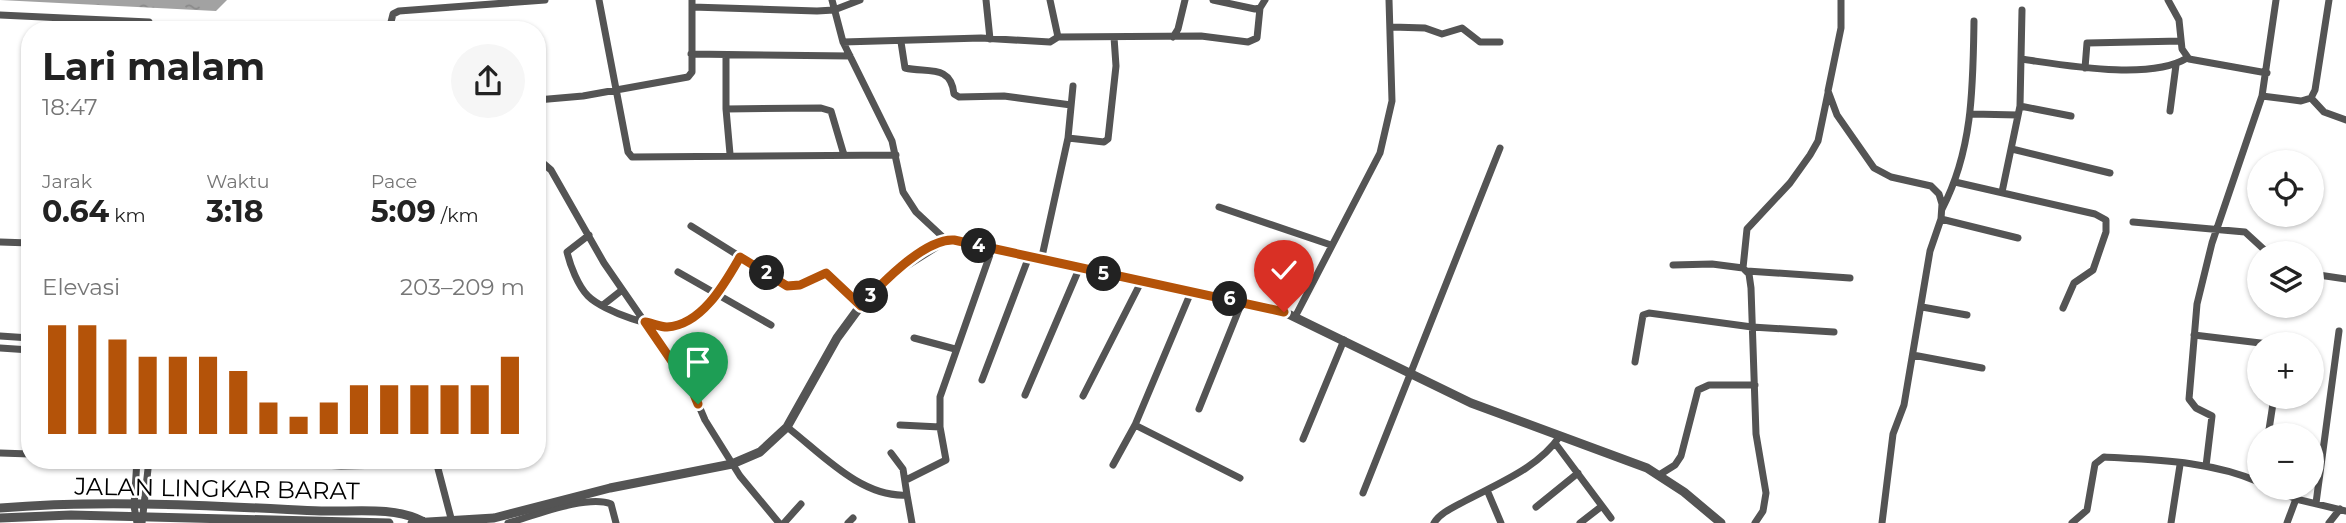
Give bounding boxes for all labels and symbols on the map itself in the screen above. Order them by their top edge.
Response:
pin: 4 [962,229,996,264]
pin [1254,240,1314,312]
pin: 2 [750,256,784,290]
pin: 5 [1086,256,1122,292]
pin: 3 [854,278,888,314]
pin: 6 [1212,282,1248,316]
pin [668,332,728,404]
street label: JALAN LINGKAR BARAT [73,471,360,505]

